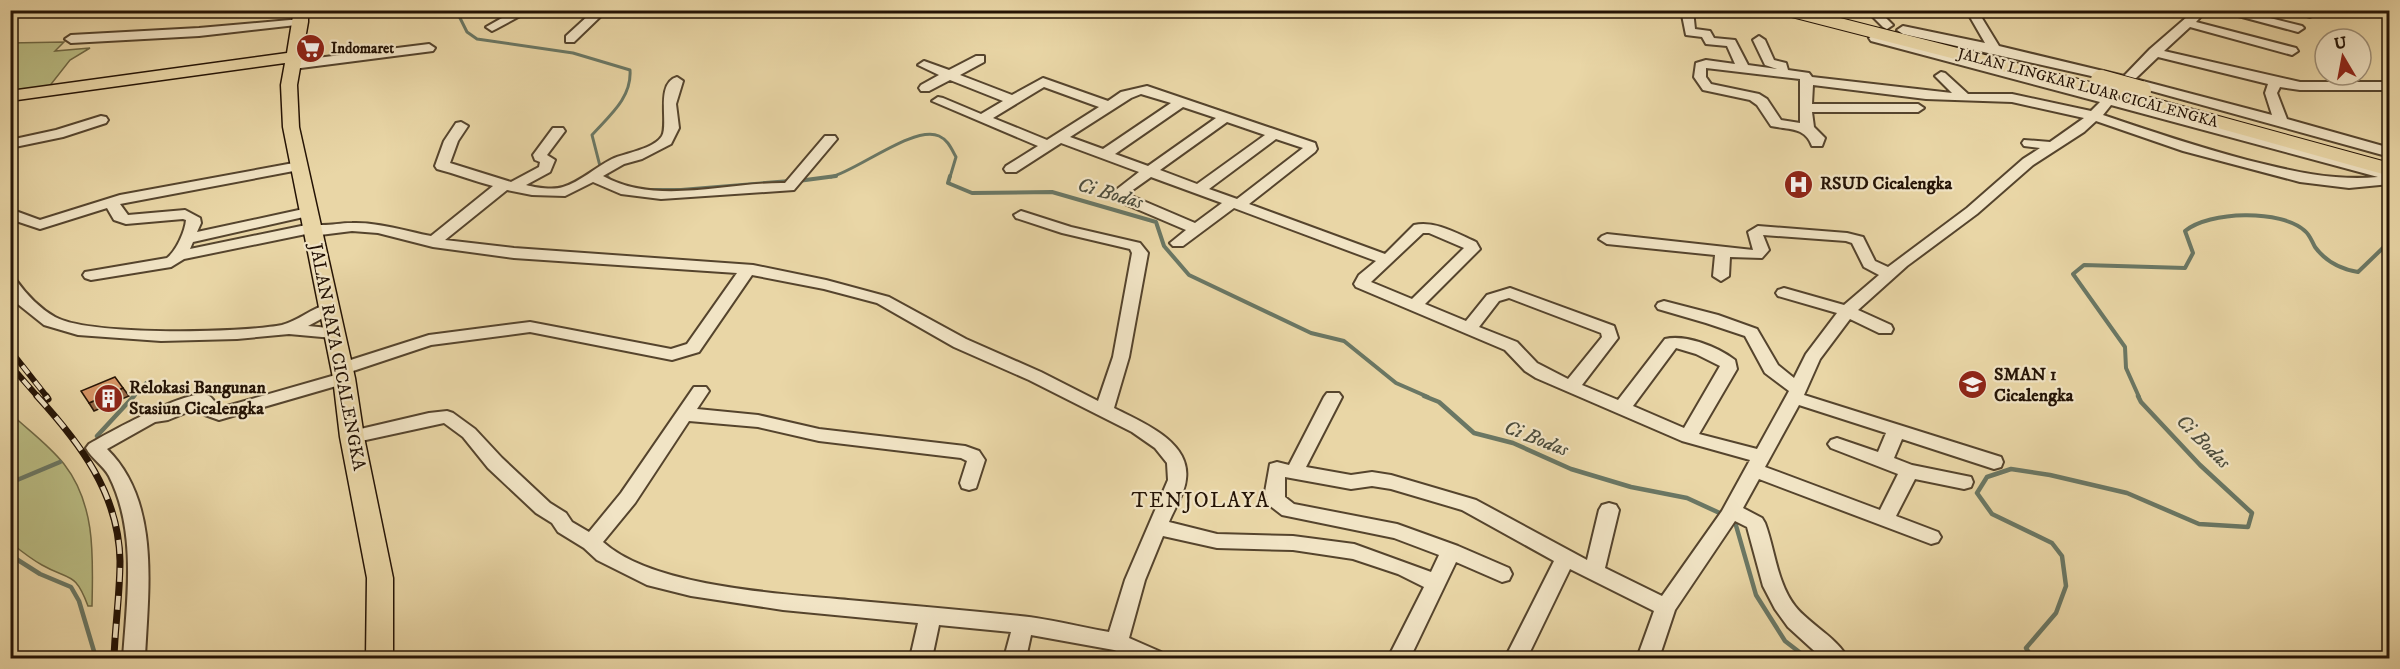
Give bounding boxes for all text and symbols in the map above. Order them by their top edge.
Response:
north arrow [2313,27,2373,87]
supermarket icon: Indomaret [294,32,326,64]
text: U [2333,32,2349,54]
place label: Indomaret [331,39,394,58]
street label: JALAN LINGKAR LUAR CICALENGKA [1954,44,2221,132]
hospital icon: RSUD Cicalengka [1783,168,1815,200]
water label: Ci Bodas [1074,173,1147,216]
place label: RSUD Cicalengka [1820,173,1952,195]
street label: JALAN RAYA CICALENGKA [304,240,370,473]
place label: SMAN 1 Cicalengka [1994,364,2074,407]
school or university icon: SMAN 1 Cicalengka [1957,369,1989,401]
place label: Relokasi Bangunan Stasiun Cicalengka [129,377,266,420]
building icon: Relokasi Bangunan Stasiun Cicalengka [92,382,124,414]
water label: Ci Bodas [2170,409,2236,475]
water label: Ci Bodas [1500,415,1573,463]
district label: TENJOLAYA [1132,488,1270,514]

